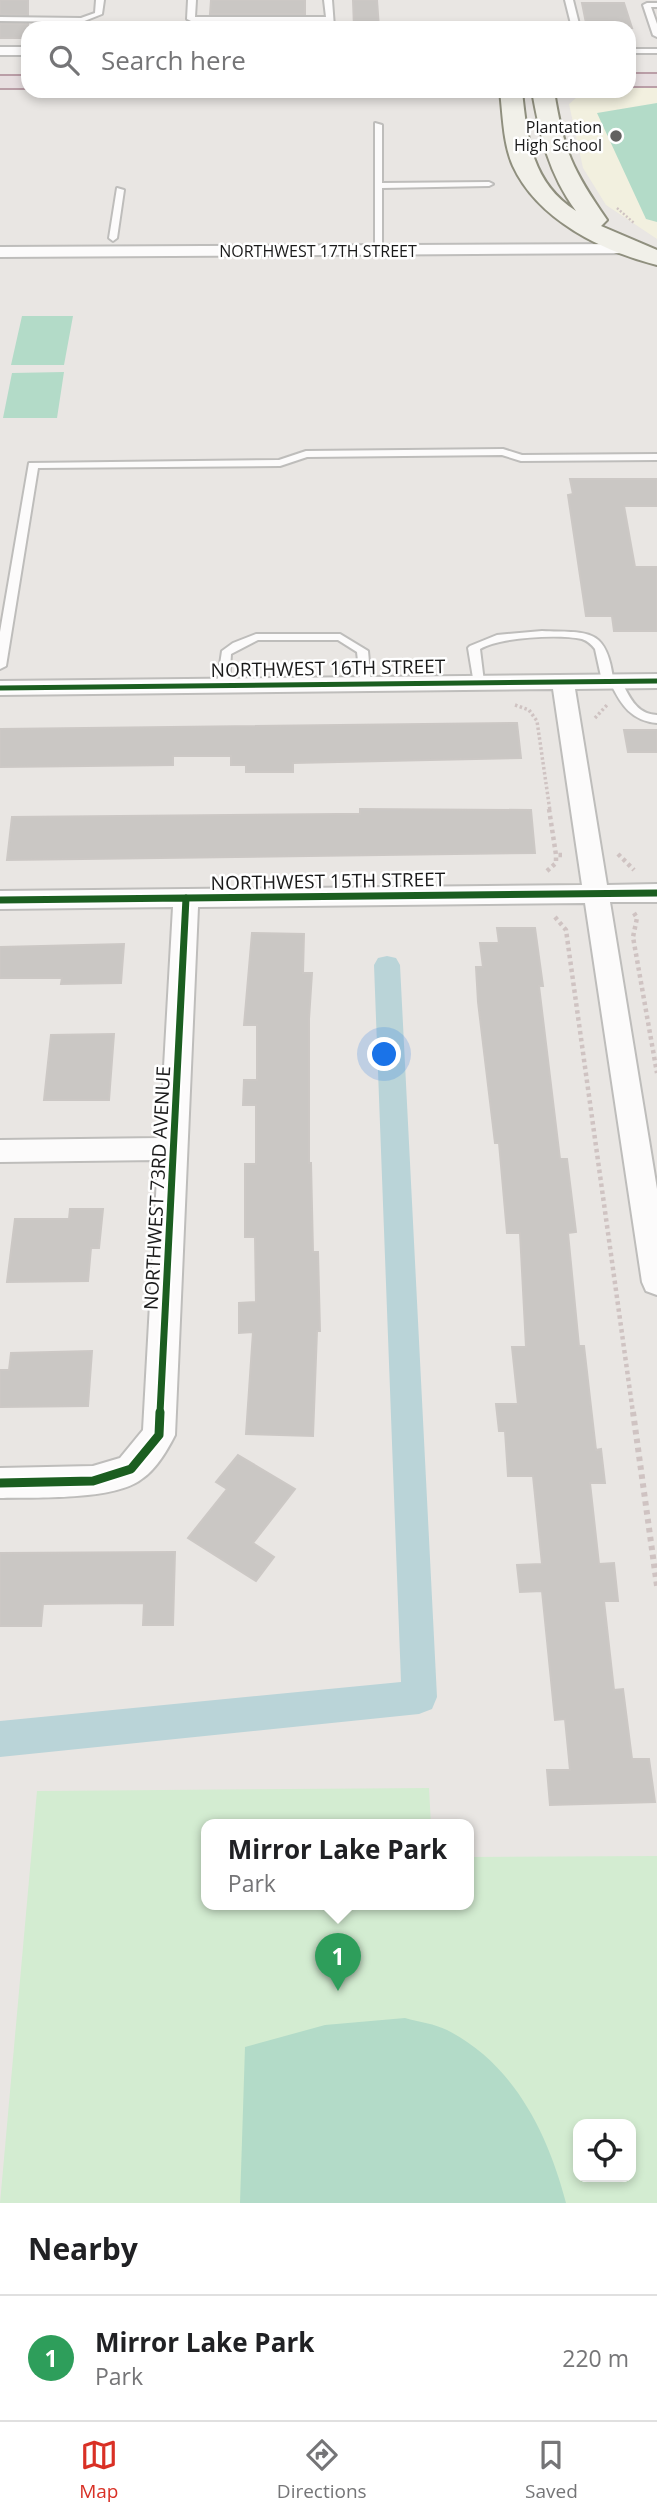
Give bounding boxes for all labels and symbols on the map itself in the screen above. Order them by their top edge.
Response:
place label: Plantation High School [514,116,602,156]
marker: Plantation High School [608,128,624,144]
street label: NORTHWEST 17TH STREET [219,240,417,262]
street label: NORTHWEST 16TH STREET [211,653,446,683]
street label: NORTHWEST 15TH STREET [211,866,446,896]
your location [367,1037,401,1071]
street label: NORTHWEST 73RD AVENUE [138,1065,176,1311]
pin: 1 [315,1933,361,1991]

